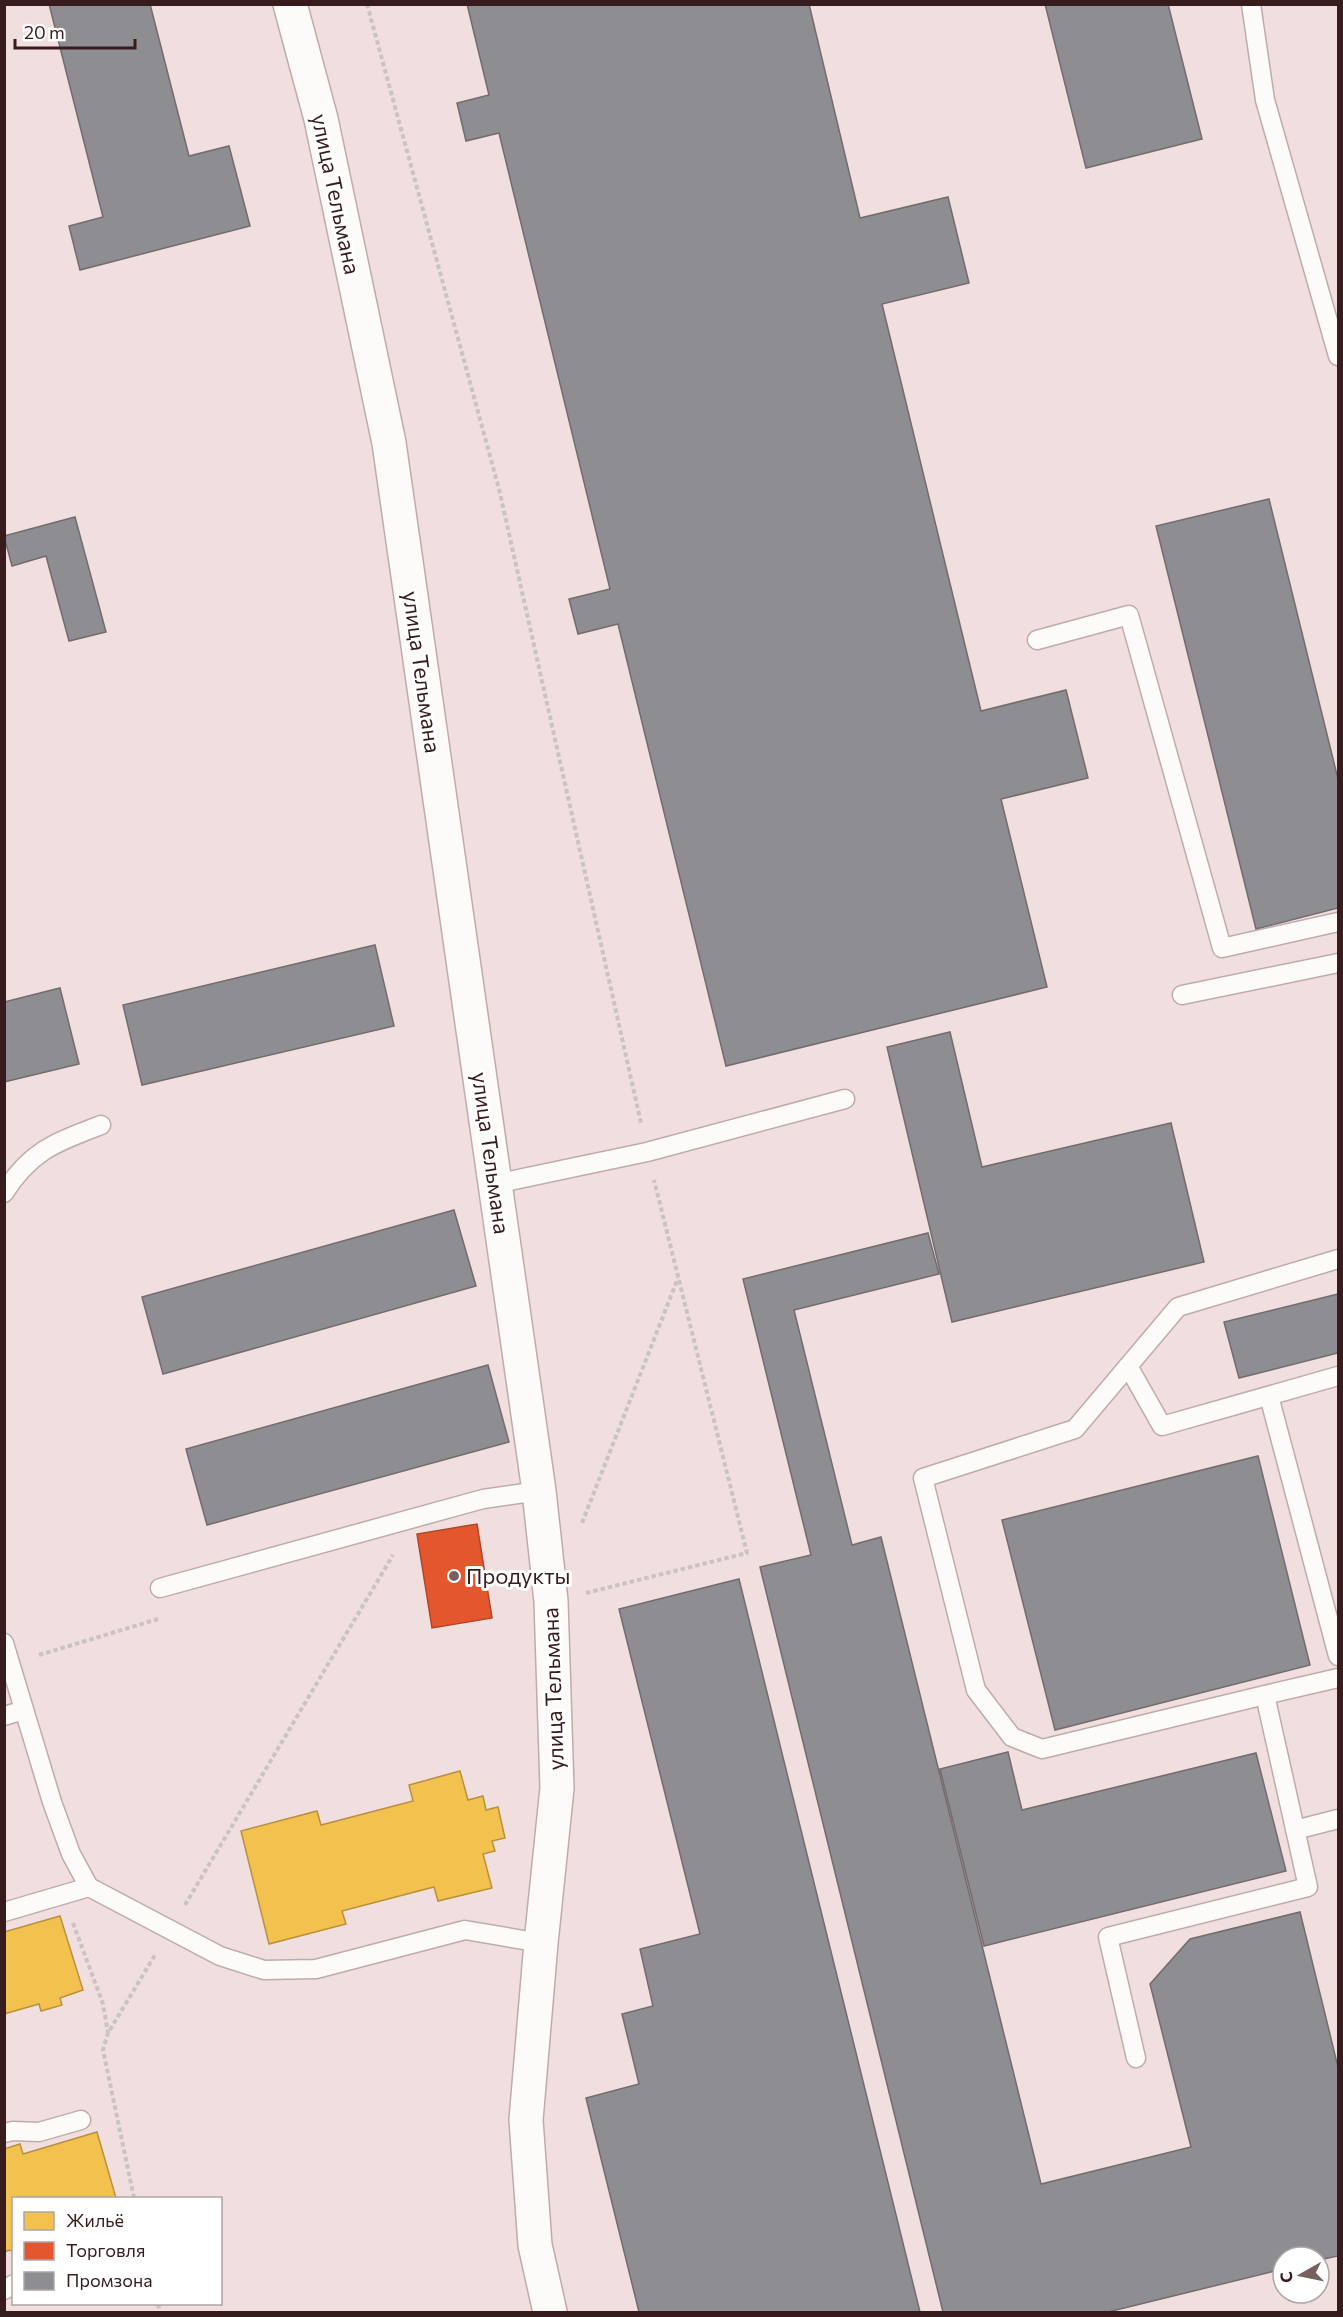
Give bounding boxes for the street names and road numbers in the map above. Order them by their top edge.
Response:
street label: улица Тельмана [306,111,367,277]
street label: улица Тельмана [398,589,447,755]
street label: улица Тельмана [467,1070,516,1236]
street label: улица Тельмана [536,1607,569,1771]

